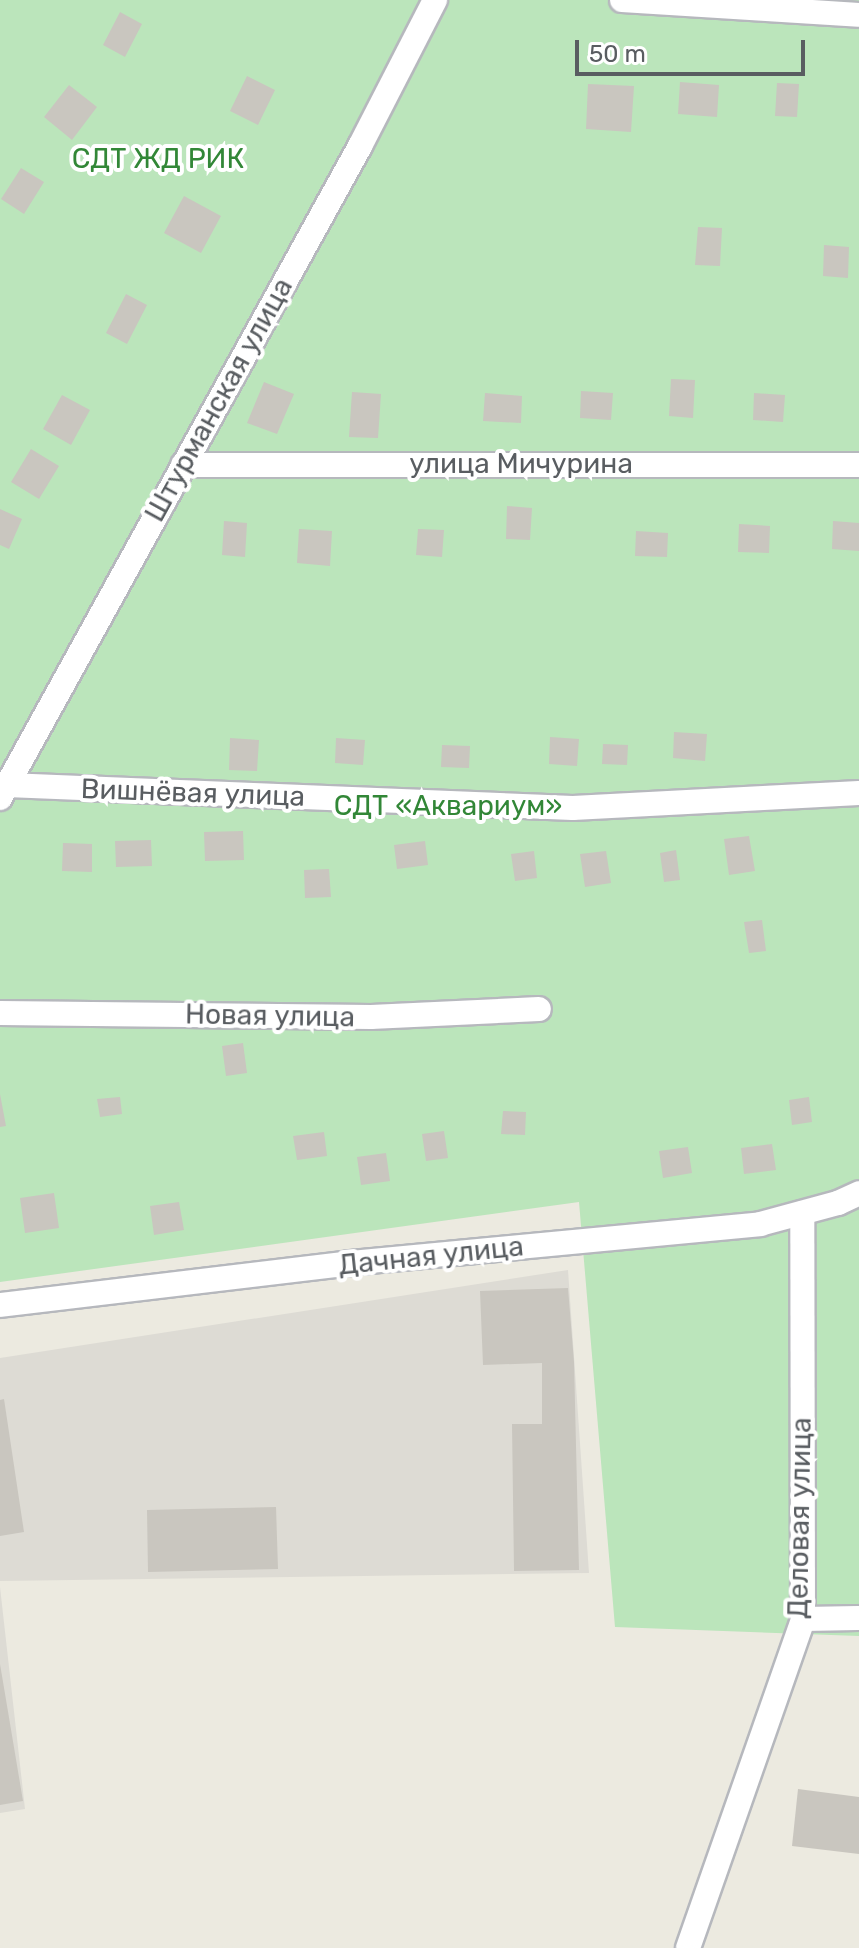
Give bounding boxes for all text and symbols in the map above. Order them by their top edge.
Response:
scale bar [579,24,809,74]
text: 50 m [589,40,646,68]
park label: СДТ ЖД РИК [72,142,244,176]
street label: Штурманская улица [138,272,300,528]
street label: улица Мичурина [409,447,633,481]
street label: Вишнёвая улица [80,772,306,814]
park label: СДТ «Аквариум» [334,789,562,823]
street label: Новая улица [185,998,355,1034]
street label: Дачная улица [337,1230,525,1282]
street label: Деловая улица [781,1417,819,1619]

